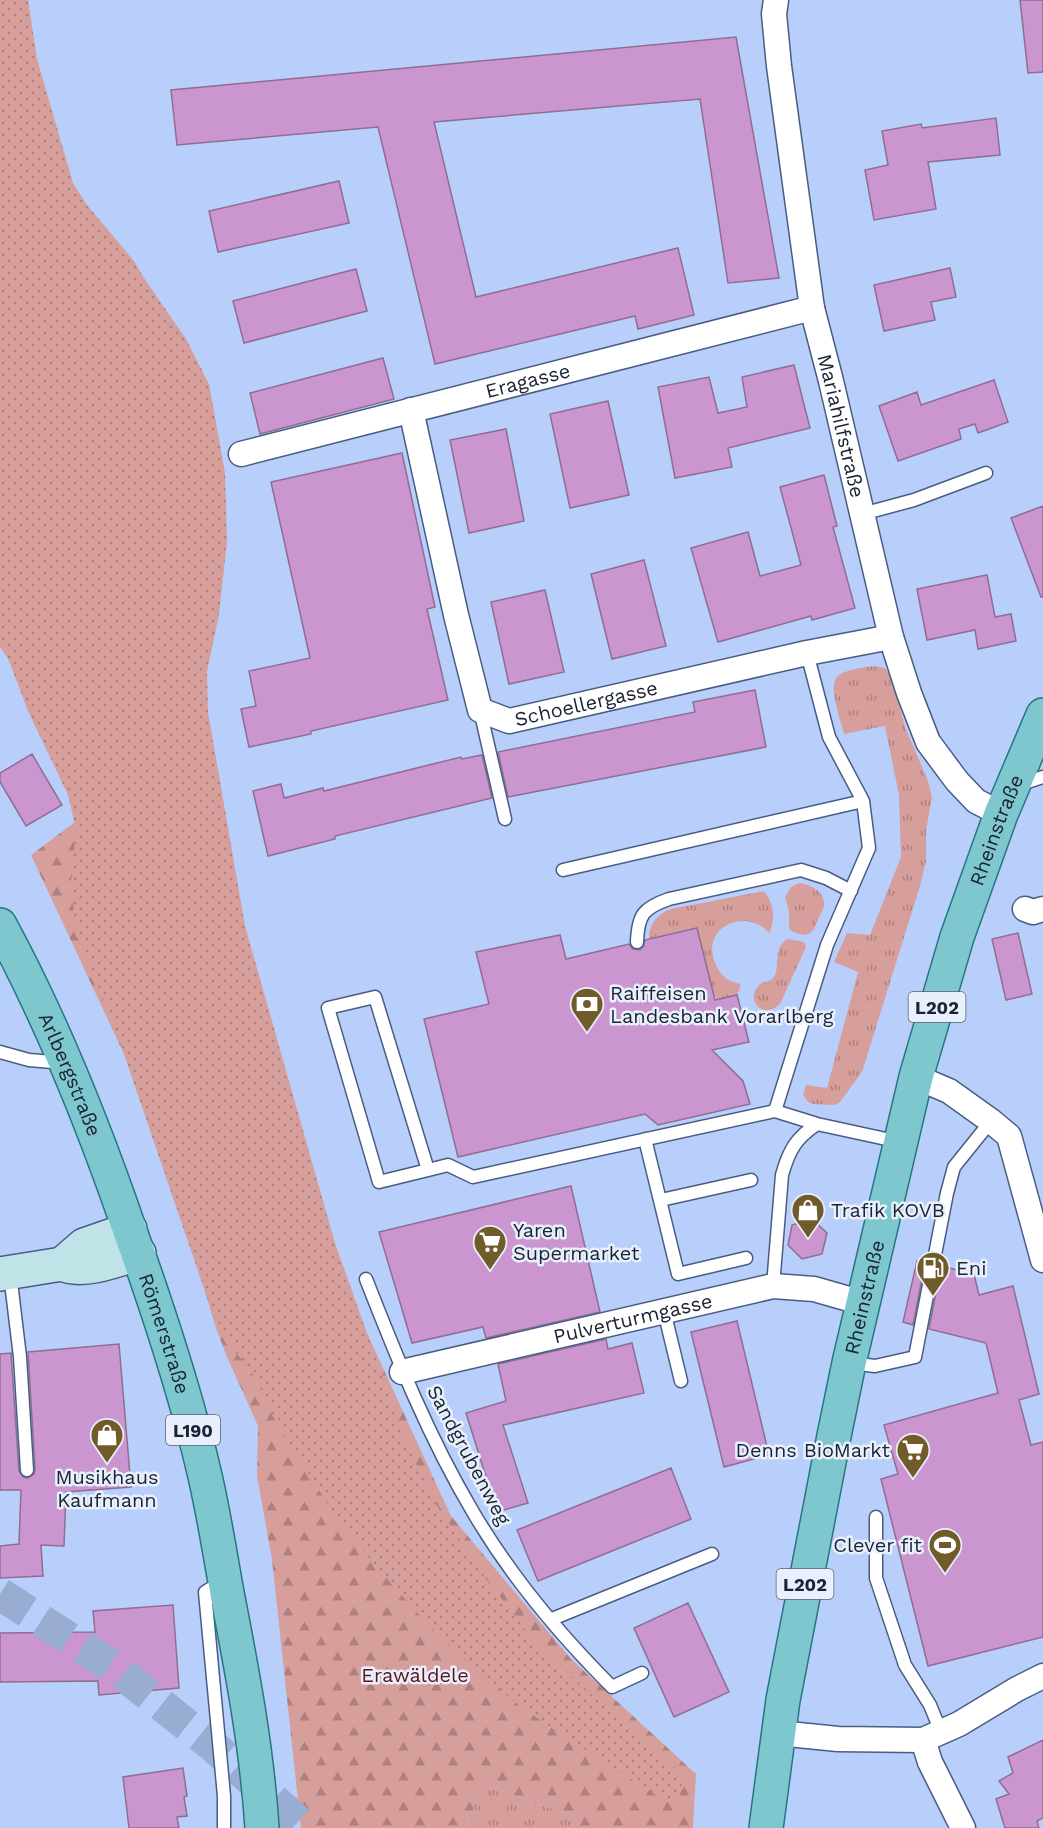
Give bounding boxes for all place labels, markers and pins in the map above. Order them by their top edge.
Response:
place label: Raiffeisen Landesbank Vorarlberg [610,981,834,1028]
bank icon: Raiffeisen Landesbank Vorarlberg [569,986,605,1033]
shop icon: Trafik KOVB [790,1192,826,1239]
place label: Trafik KOVB [831,1198,945,1222]
place label: Yaren Supermarket [513,1218,640,1265]
supermarket icon: Yaren Supermarket [472,1224,508,1271]
fuel station icon: Eni [915,1250,951,1297]
place label: Eni [956,1256,986,1280]
shop icon: Musikhaus Kaufmann [89,1417,125,1464]
supermarket icon: Denns BioMarkt [895,1432,931,1479]
place label: Denns BioMarkt [736,1438,891,1462]
place label: Musikhaus Kaufmann [55,1465,159,1512]
sports icon: Clever fit [927,1527,963,1574]
place label: Clever fit [833,1533,923,1557]

